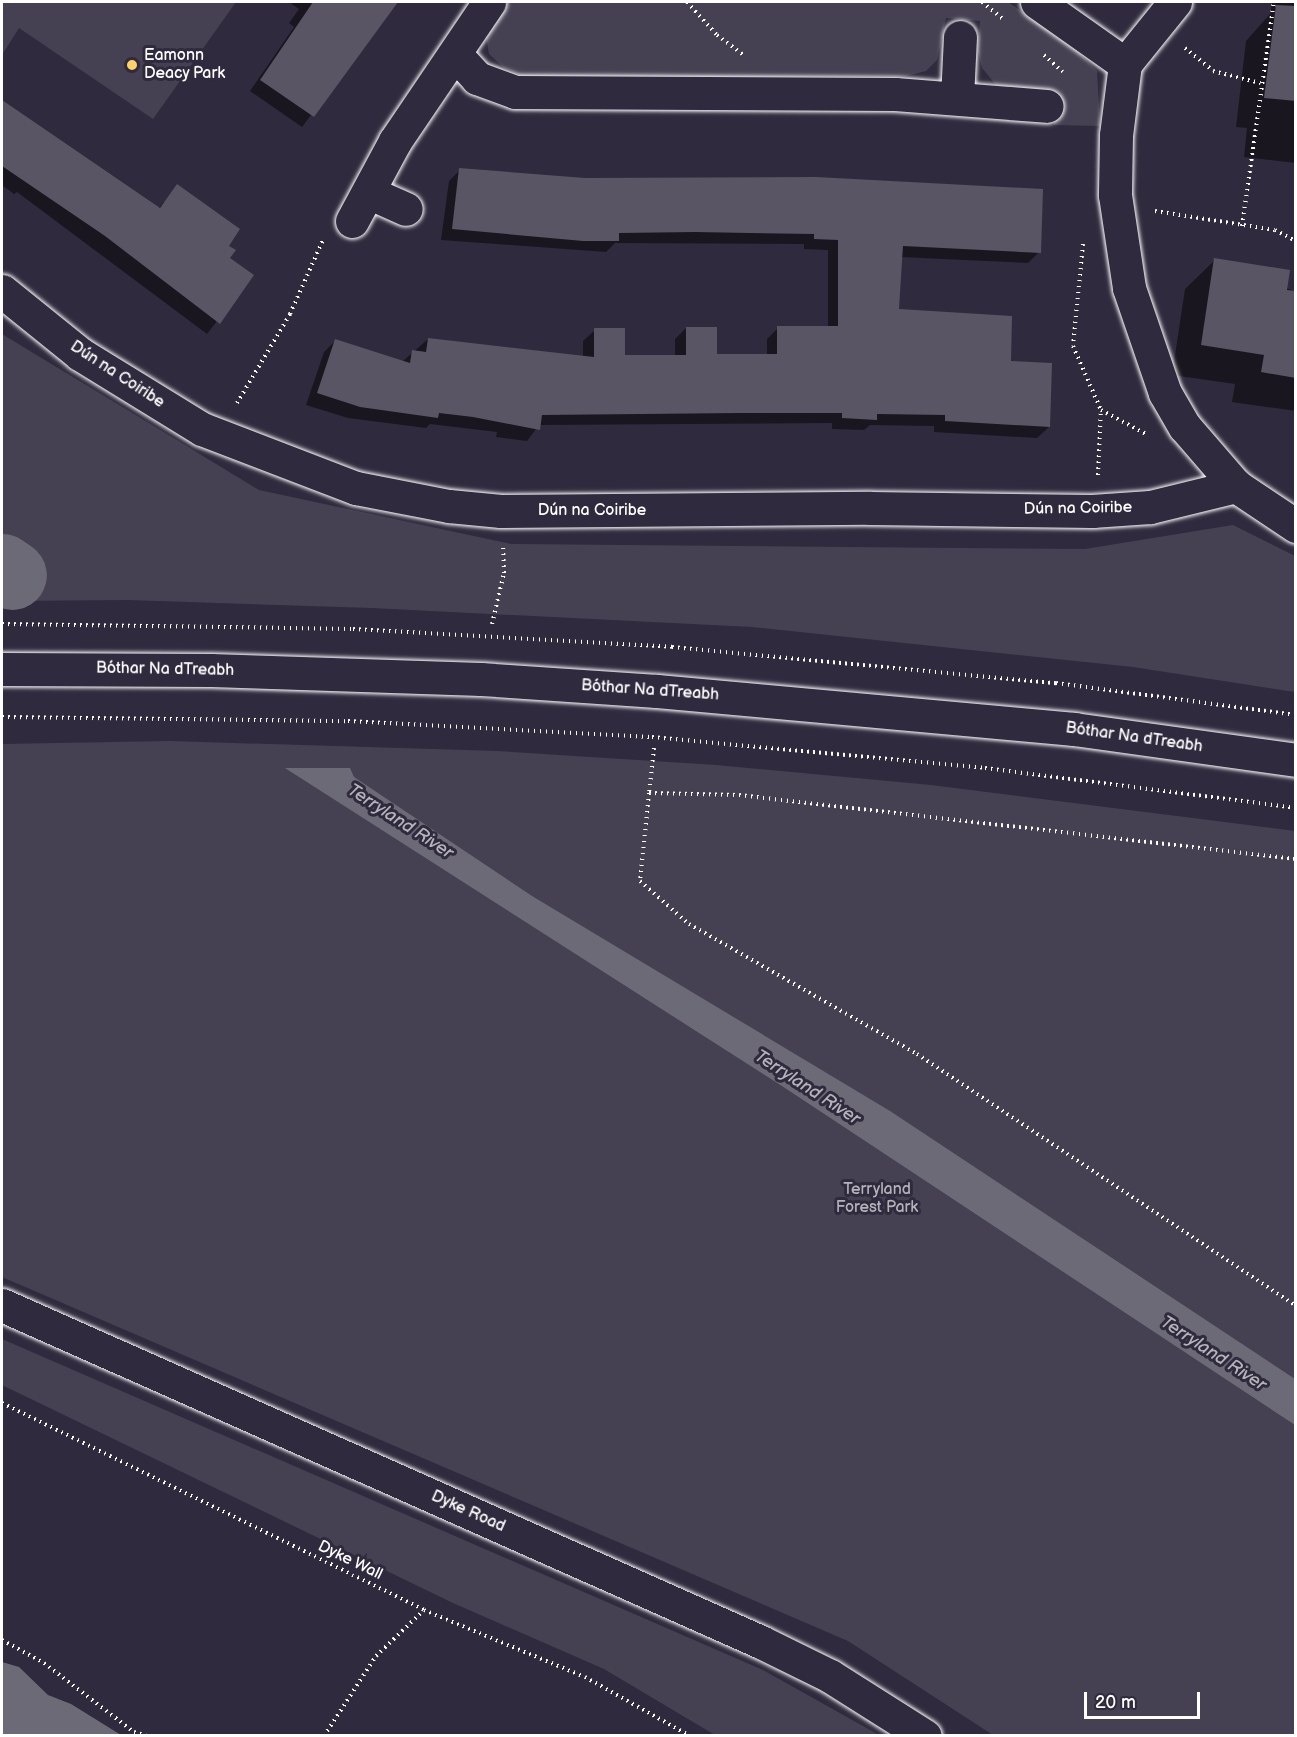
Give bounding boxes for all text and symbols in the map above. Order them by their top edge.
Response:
place label: Eamonn Deacy Park [144,46,226,84]
marker: Eamonn Deacy Park [125,58,139,72]
street label: Dún na Coiribe [66,337,168,413]
street label: Dún na Coiribe [1024,498,1132,520]
street label: Dún na Coiribe [538,501,646,521]
street label: Bóthar Na dTreabh [96,659,234,681]
street label: Bóthar Na dTreabh [580,677,720,705]
street label: Bóthar Na dTreabh [1064,719,1204,757]
water label: Terryland River [343,780,457,864]
water label: Terryland River [750,1046,864,1130]
park label: Terryland Forest Park [836,1180,918,1218]
water label: Terryland River [1156,1312,1270,1396]
street label: Dyke Road [428,1487,508,1537]
street label: Dyke Wall [314,1537,386,1585]
scale bar [1087,1680,1202,1718]
text: 20 m [1095,1692,1136,1713]

